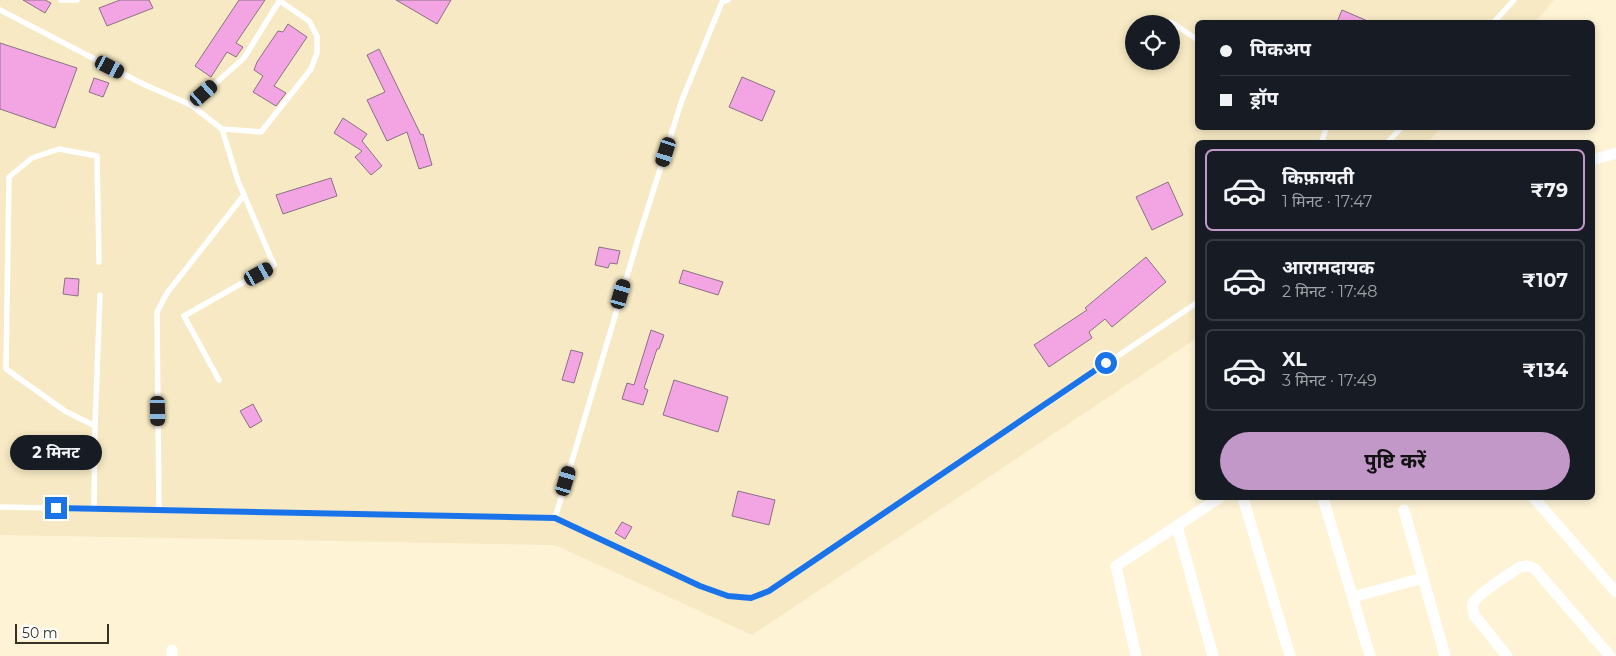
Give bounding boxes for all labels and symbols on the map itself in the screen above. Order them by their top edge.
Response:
car [93,54,126,80]
car [187,77,220,109]
car [654,135,677,169]
car [242,260,275,288]
car [609,278,632,310]
route start [1095,352,1117,374]
car [150,396,165,426]
callout: 2 मिनट [10,436,102,470]
car [554,464,577,498]
route end [45,497,67,519]
scale bar [15,621,109,644]

